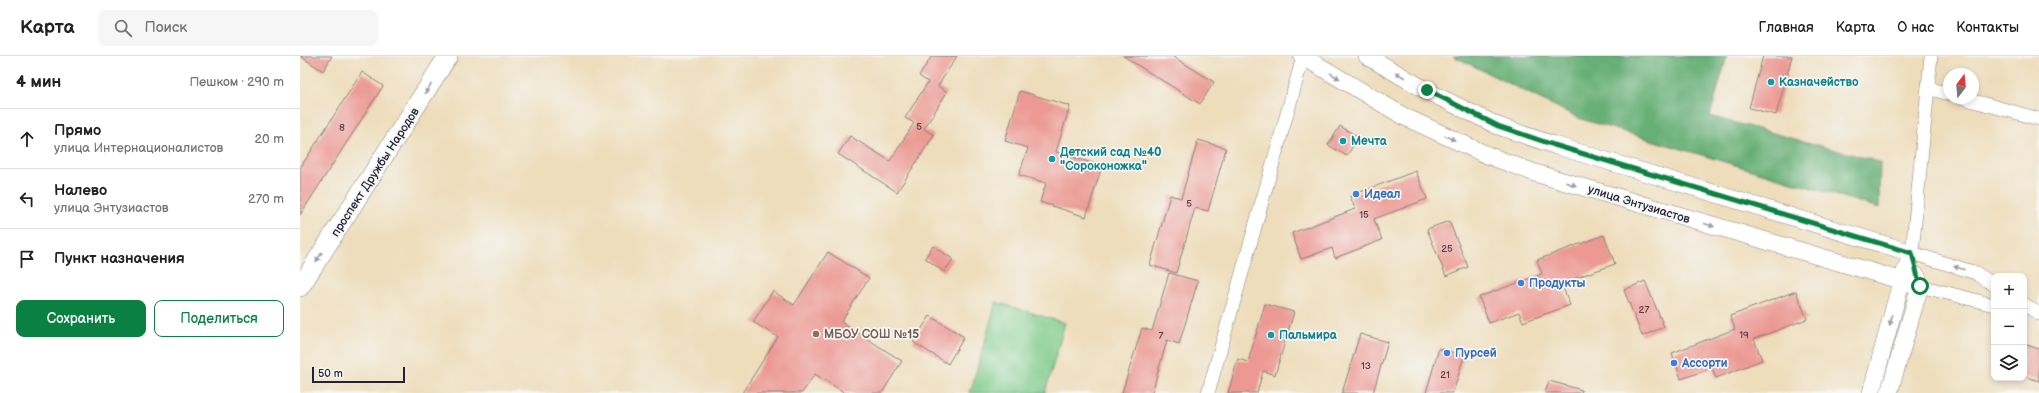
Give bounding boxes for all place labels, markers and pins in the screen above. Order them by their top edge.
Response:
place label: Казначейство [1779,75,1859,90]
marker: Казначейство [1766,77,1776,87]
place label: Мечта [1351,134,1388,149]
marker: Мечта [1338,136,1348,146]
place label: Детский сад №40 "Сороконожка" [1060,145,1161,174]
marker: Детский сад №40 "Сороконожка" [1047,154,1057,164]
place label: Идеал [1364,187,1401,202]
marker: Идеал [1351,189,1361,199]
place label: Продукты [1529,276,1586,291]
marker: Продукты [1516,278,1526,288]
place label: МБОУ СОШ №15 [824,327,919,342]
place label: Пальмира [1279,328,1338,343]
marker: МБОУ СОШ №15 [811,329,821,339]
marker: Пальмира [1266,330,1276,340]
place label: Пурсей [1455,346,1497,361]
marker: Пурсей [1442,348,1452,358]
place label: Ассорти [1681,356,1728,371]
marker: Ассорти [1669,358,1679,368]

